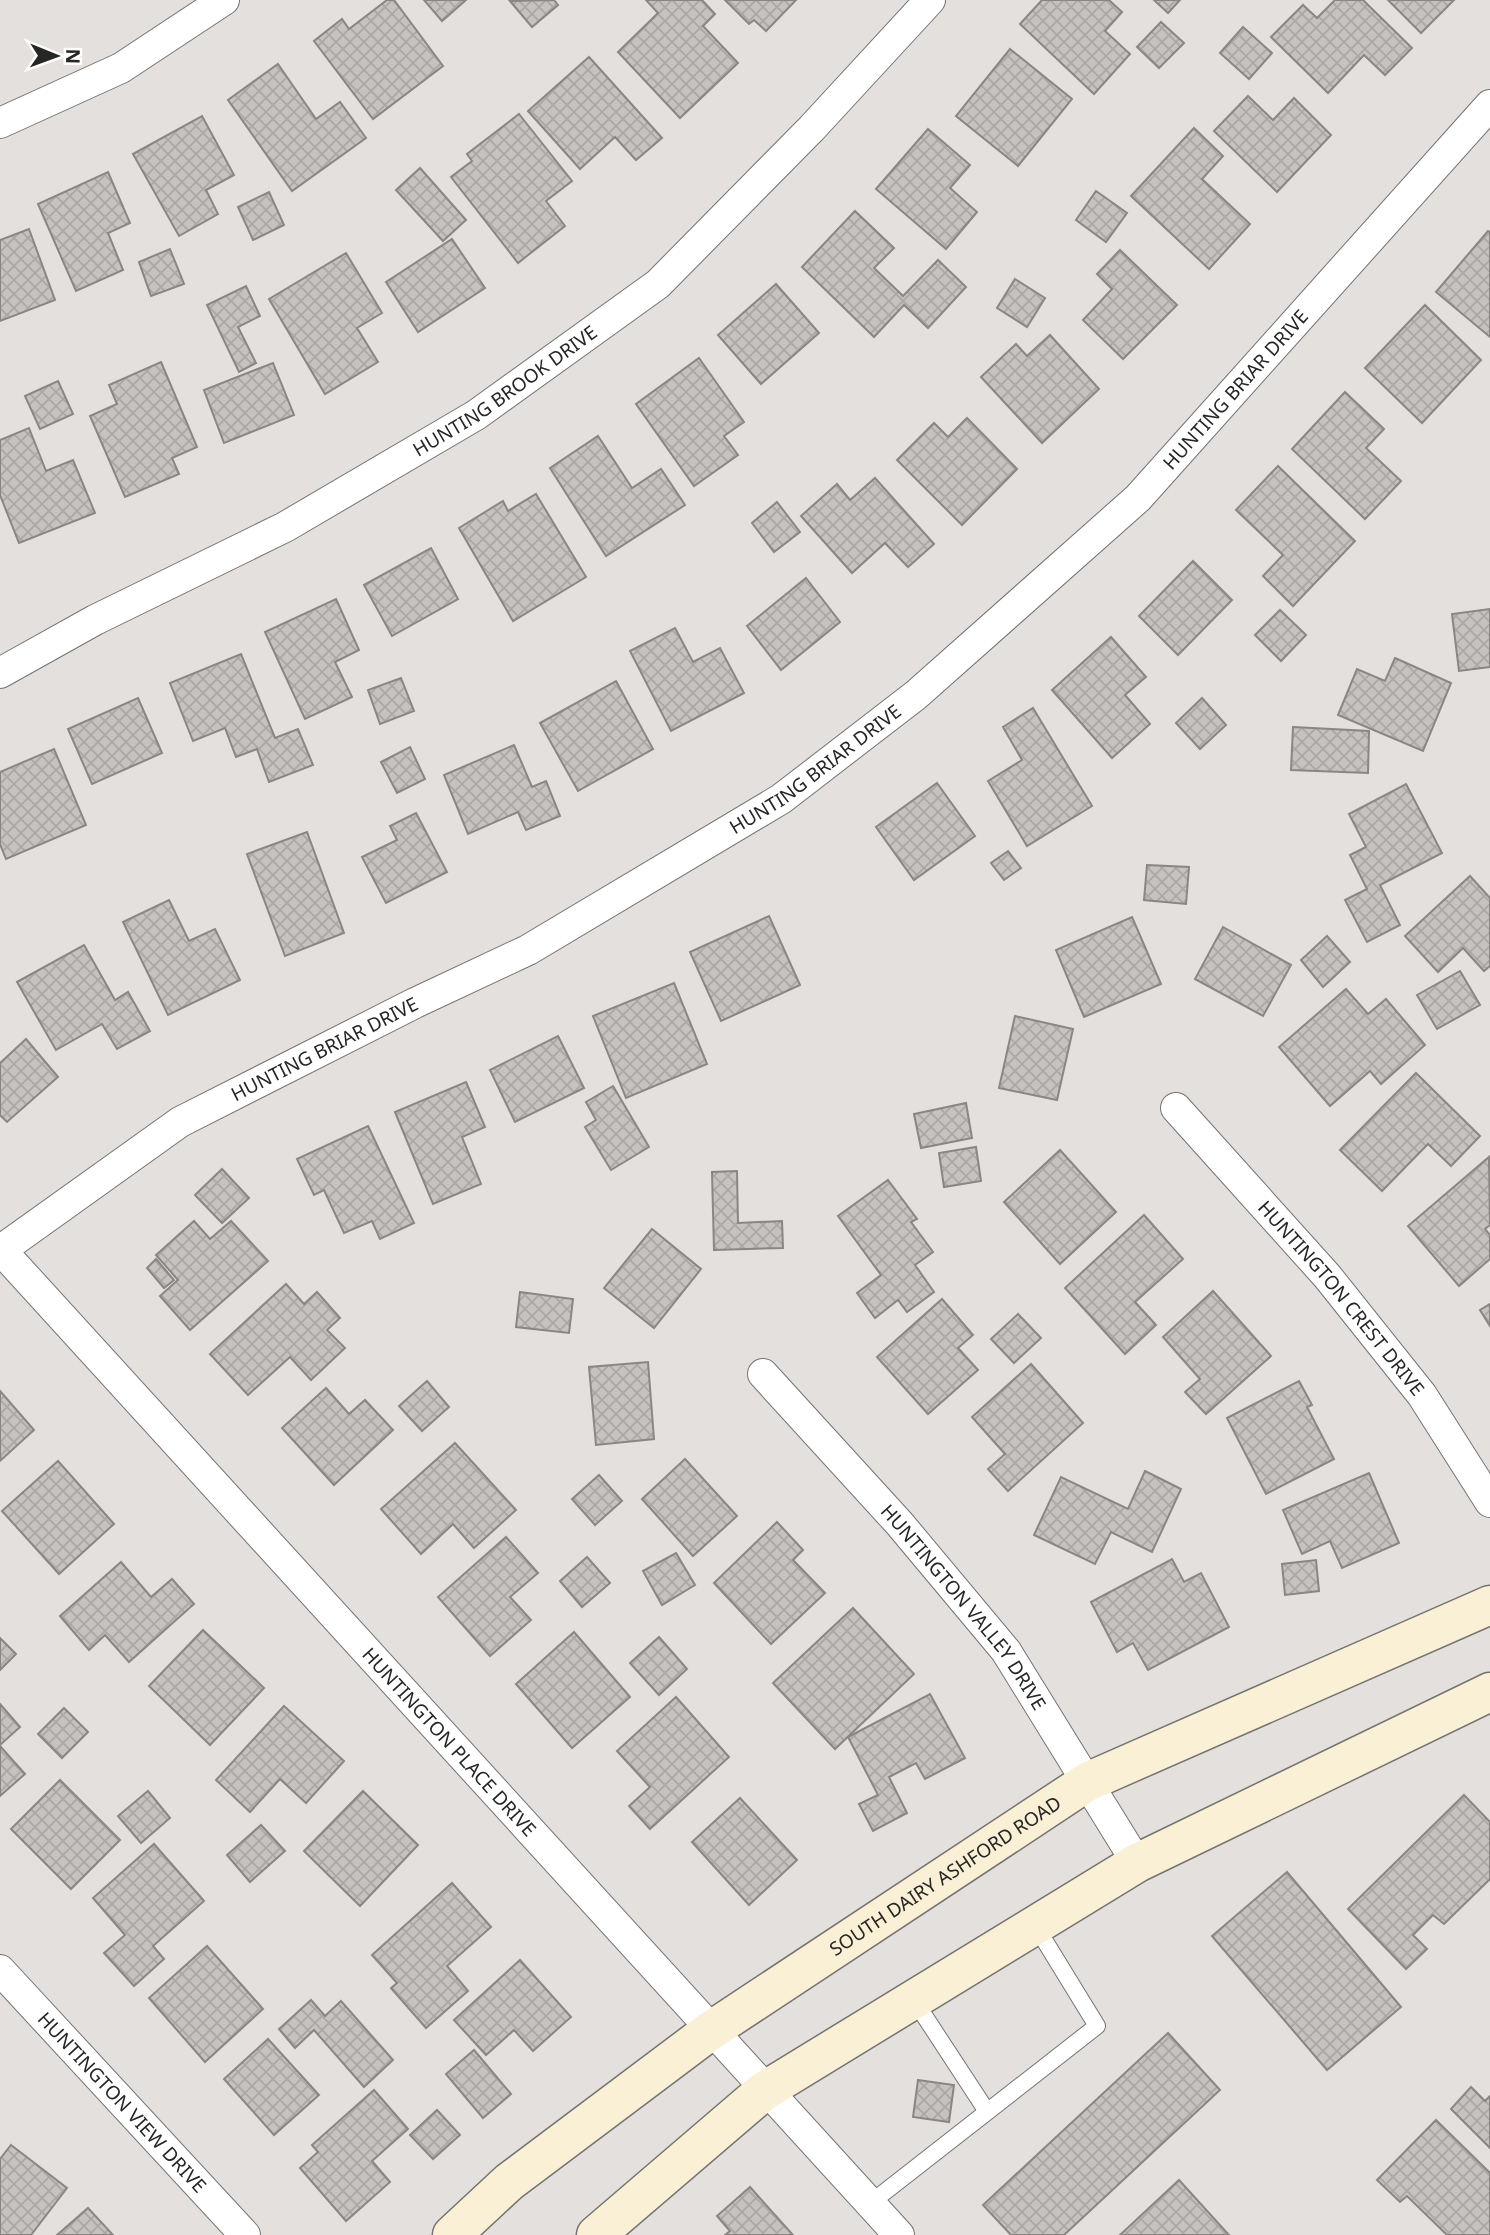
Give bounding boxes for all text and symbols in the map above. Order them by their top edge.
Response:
north arrow [21,21,91,91]
text: N [60,48,86,64]
street label: HUNTING BRIAR DRIVE [1157,304,1314,475]
street label: HUNTING BROOK DRIVE [408,319,602,462]
street label: HUNTING BRIAR DRIVE [724,698,906,840]
street label: HUNTING BRIAR DRIVE [227,991,422,1107]
street label: HUNTINGTON CREST DRIVE [1252,1195,1430,1401]
street label: HUNTINGTON VALLEY DRIVE [875,1498,1052,1715]
street label: HUNTINGTON PLACE DRIVE [357,1642,542,1842]
street label: SOUTH DAIRY ASHFORD ROAD [824,1790,1066,1962]
street label: HUNTINGTON VIEW DRIVE [32,2006,212,2198]

